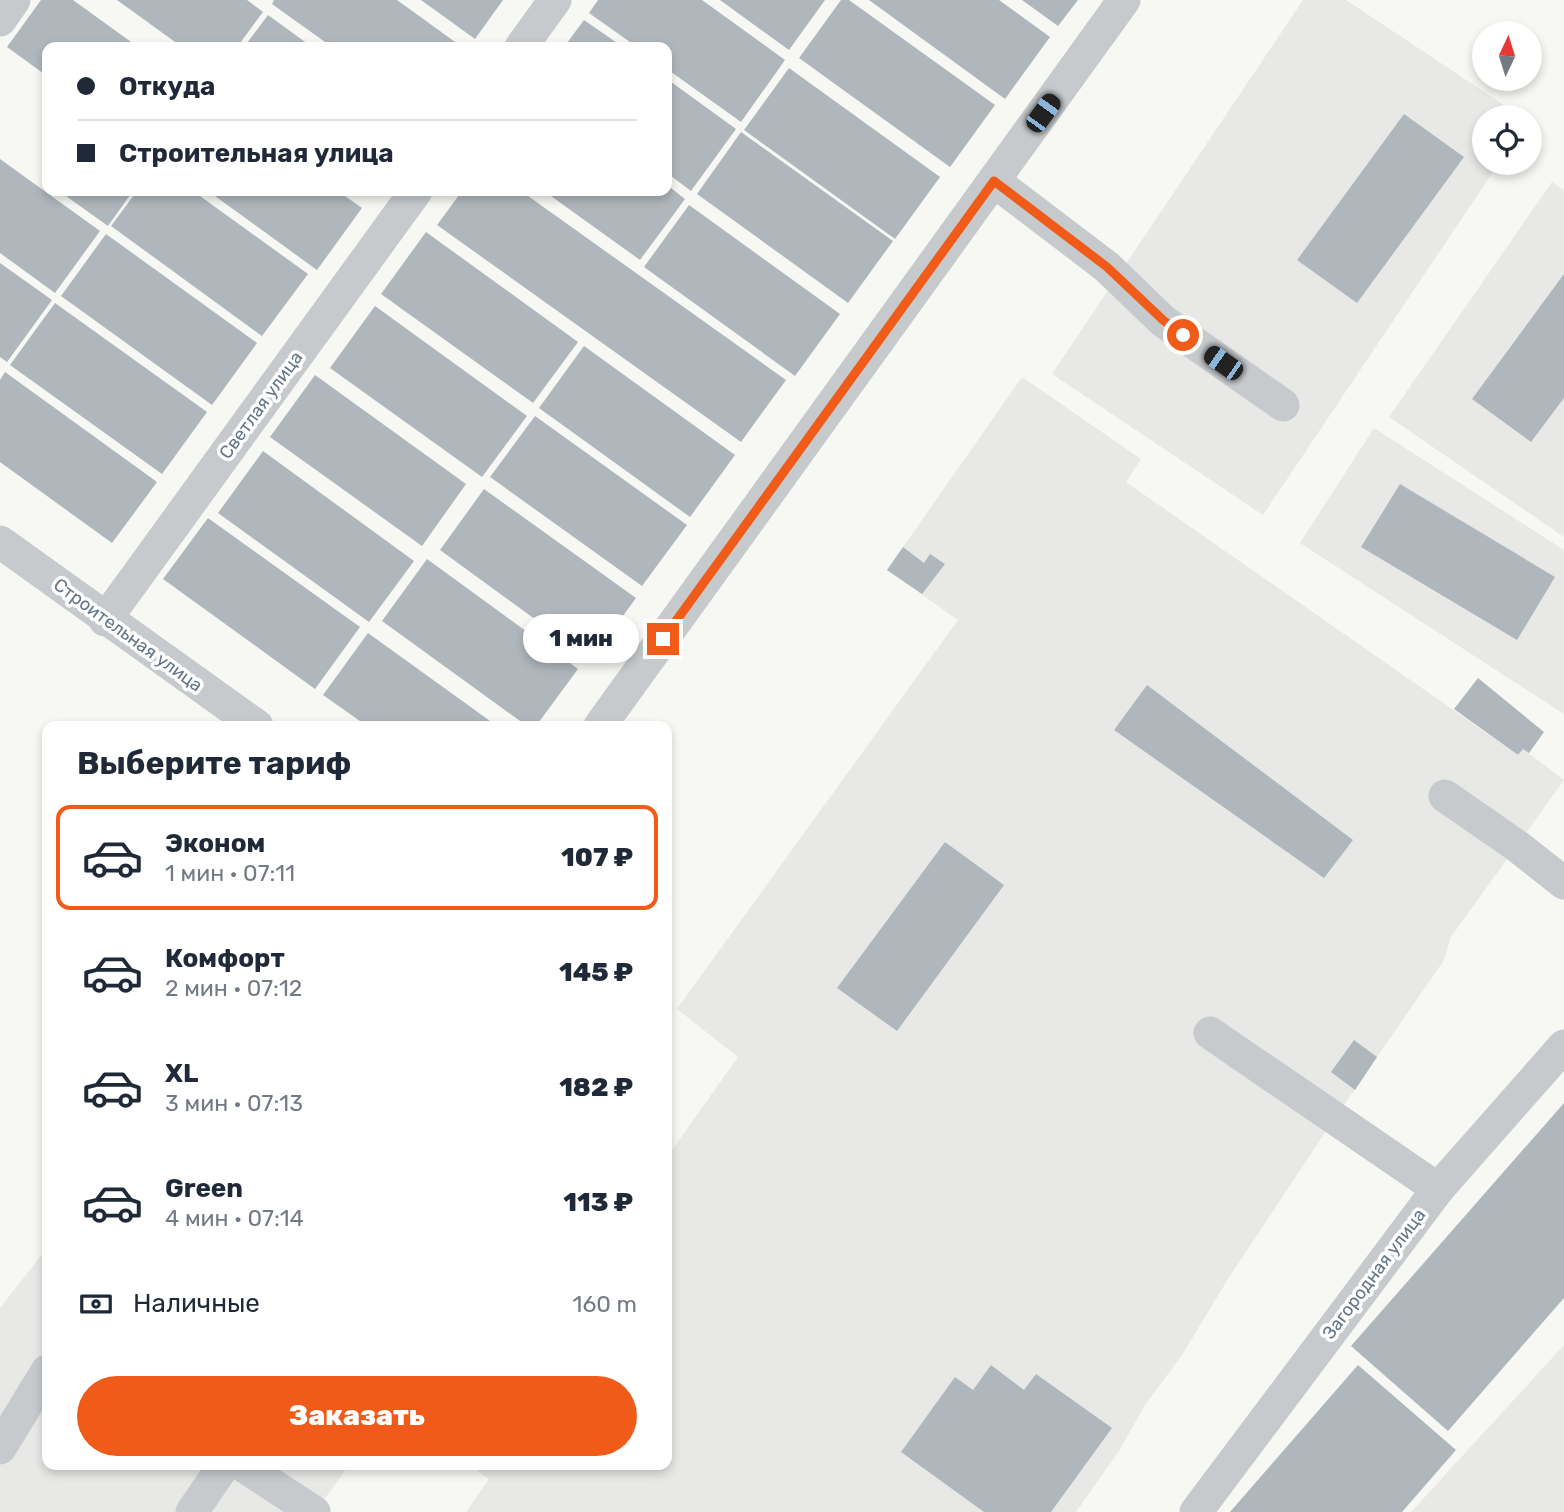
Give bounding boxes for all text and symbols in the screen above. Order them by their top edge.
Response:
north arrow [1472,21,1542,91]
map controls [1472,21,1542,175]
text: Откуда [119,71,215,102]
car [1023,90,1064,136]
button: locate [1472,105,1542,175]
text: Строительная улица [119,138,394,169]
route start [1167,319,1199,351]
car [1200,342,1247,384]
street label: Светлая улица [215,347,307,463]
street label: Строительная улица [49,574,207,696]
callout: 1 мин [523,614,638,664]
route end [647,623,679,655]
text: 1 мин [549,624,613,652]
text: Выберите тариф [77,744,351,782]
icon: car [81,826,144,889]
text: Эконом [165,828,265,859]
text: 107 ₽ [561,842,633,873]
text: 1 мин · 07:11 [165,859,295,887]
icon: car [81,941,144,1004]
text: Комфорт [165,943,285,974]
text: 145 ₽ [559,957,633,988]
text: 2 мин · 07:12 [165,974,302,1002]
icon: car [81,1056,144,1119]
text: XL [165,1058,198,1089]
text: 182 ₽ [559,1072,633,1103]
text: 3 мин · 07:13 [165,1089,303,1117]
icon: car [81,1171,144,1234]
text: Green [165,1173,243,1204]
text: 113 ₽ [563,1187,633,1218]
text: 4 мин · 07:14 [165,1204,304,1232]
street label: Загородная улица [1318,1204,1430,1344]
icon: cash [77,1285,115,1323]
text: Наличные [133,1288,260,1319]
text: 160 m [573,1290,637,1318]
button: Заказать [77,1376,637,1456]

